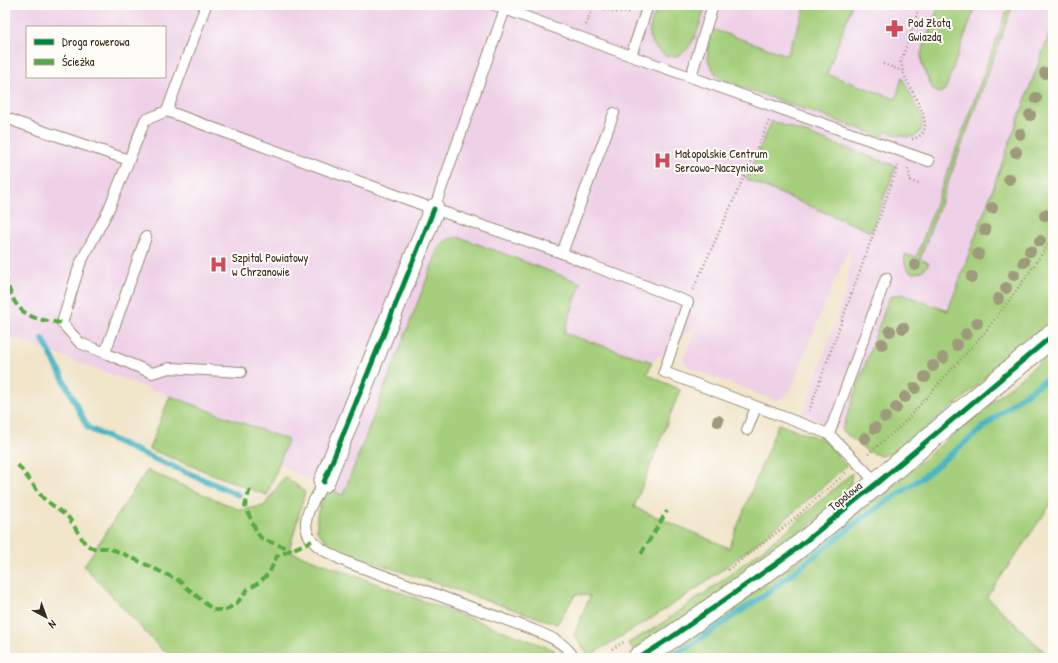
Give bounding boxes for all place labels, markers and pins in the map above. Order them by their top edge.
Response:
place label: Pod Złotą Gwiazdą [908,14,952,45]
pharmacy icon: Pod Złotą Gwiazdą [885,19,905,39]
place label: Małopolskie Centrum Sercowo-Naczyniowe [675,145,768,176]
hospital icon: Małopolskie Centrum Sercowo-Naczyniowe [652,150,672,170]
place label: Szpital Powiatowy w Chrzanowie [232,249,308,280]
hospital icon: Szpital Powiatowy w Chrzanowie [209,254,229,274]

